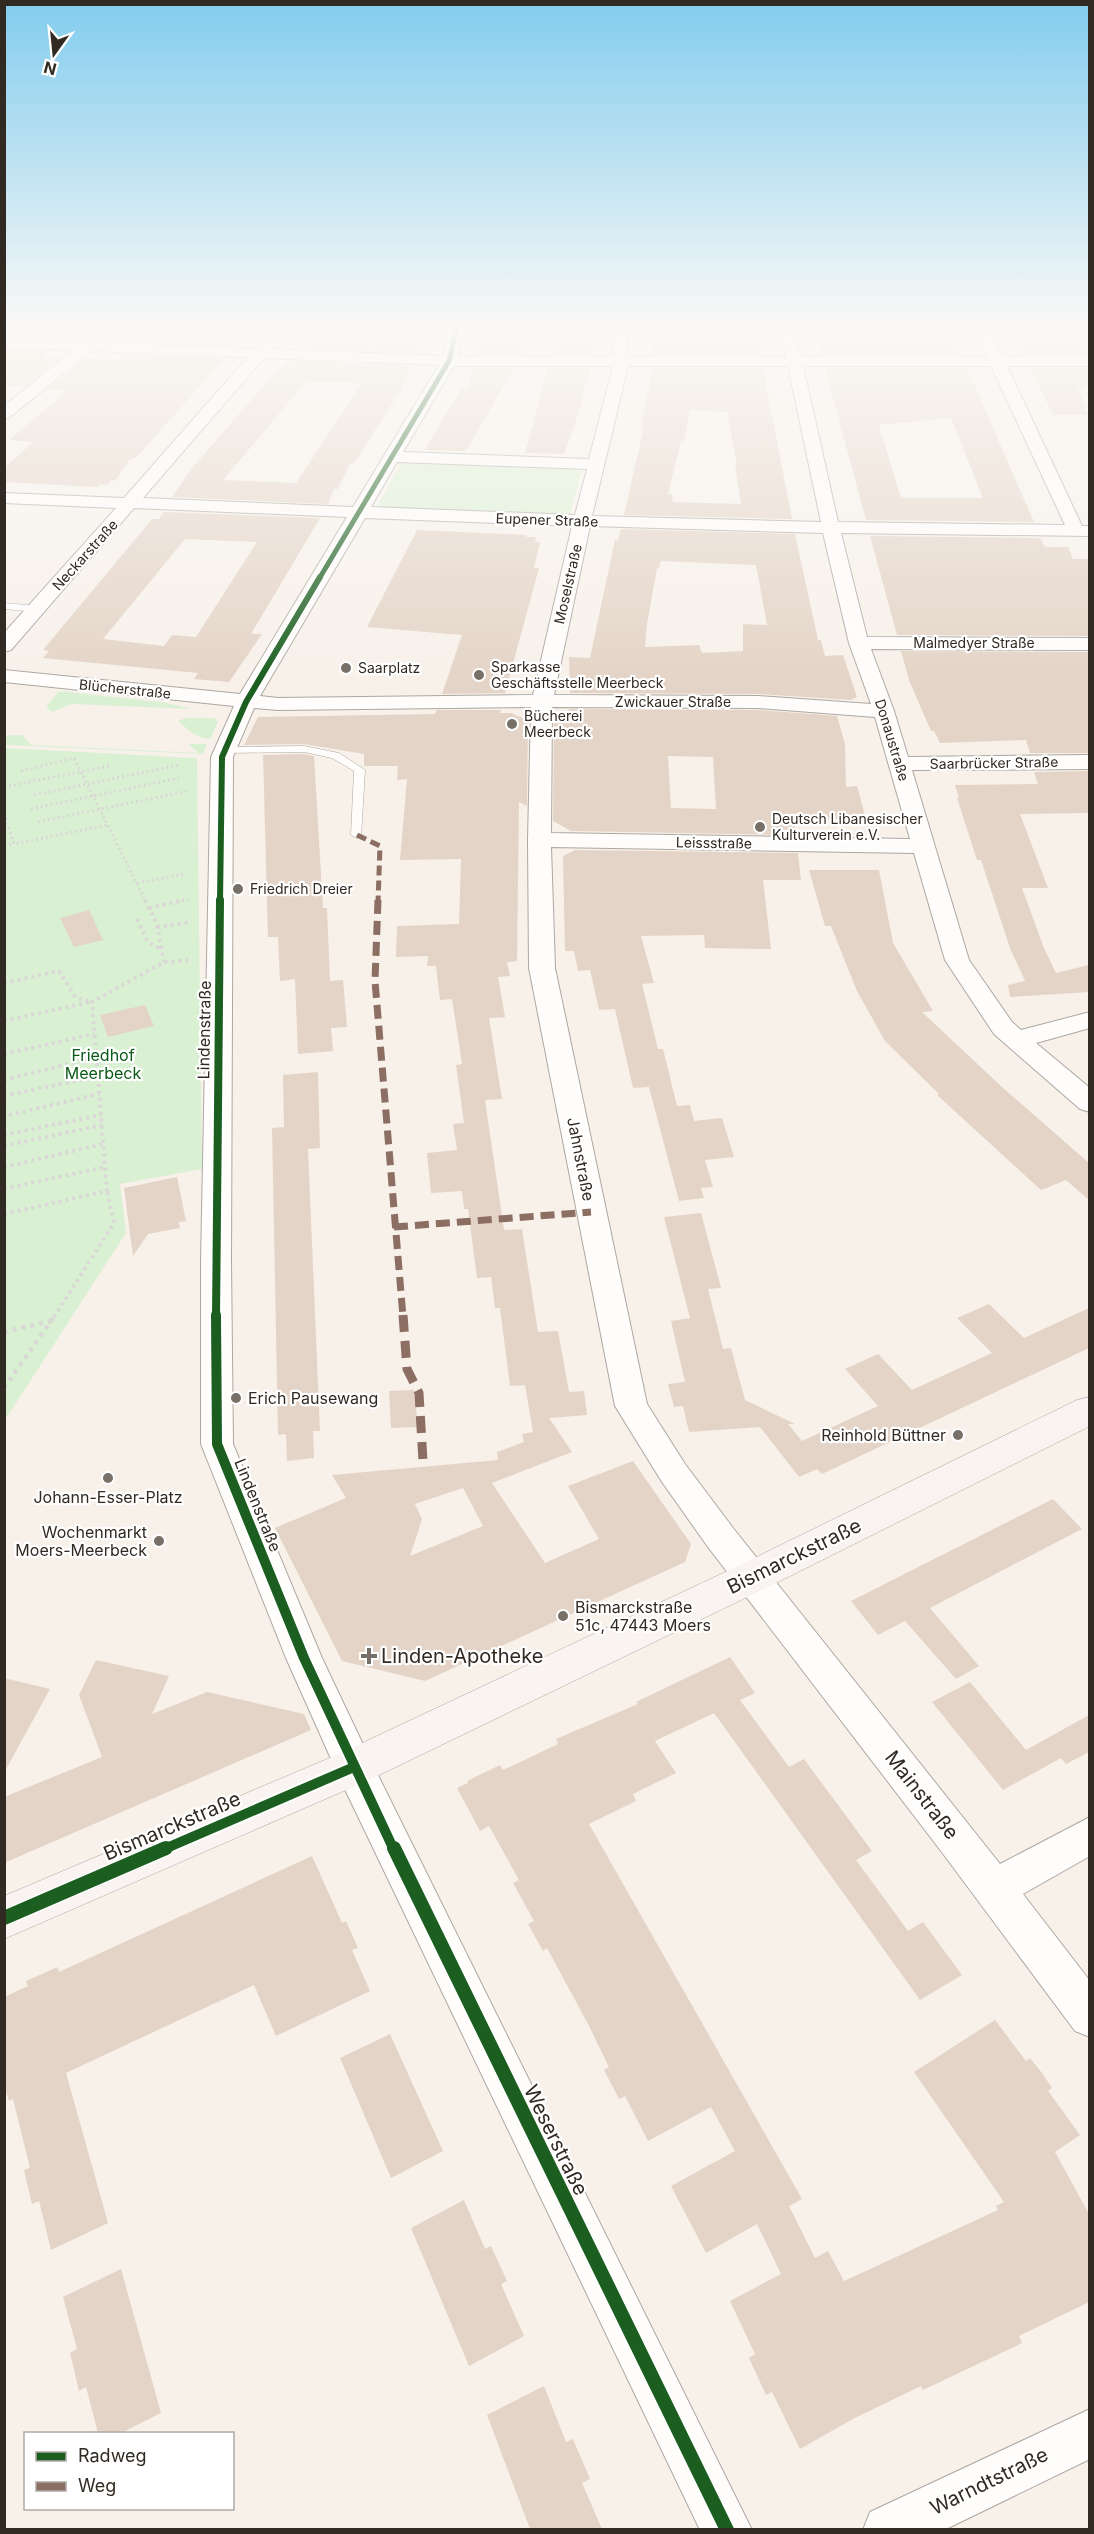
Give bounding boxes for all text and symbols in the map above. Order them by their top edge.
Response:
north arrow [24,24,84,84]
text: N [42,57,59,80]
street label: Eupener Straße [495,509,599,530]
street label: Neckarstraße [48,516,121,594]
street label: Moselstraße [550,542,585,626]
street label: Malmedyer Straße [913,634,1035,651]
place label: Sparkasse Geschäftsstelle Meerbeck [491,658,664,691]
place label: Saarplatz [358,659,420,676]
marker: Saarplatz [339,661,353,675]
marker: Sparkasse Geschäftsstelle Meerbeck [472,668,486,682]
street label: Blücherstraße [78,675,172,702]
street label: Zwickauer Straße [615,693,731,710]
street label: Donaustraße [872,697,913,783]
place label: Bücherei Meerbeck [524,707,591,740]
marker: Bücherei Meerbeck [505,717,519,731]
street label: Saarbrücker Straße [930,753,1058,772]
place label: Deutsch Libanesischer Kulturverein e.V. [772,810,923,843]
marker: Deutsch Libanesischer Kulturverein e.V. [753,820,767,834]
street label: Leissstraße [676,833,752,852]
place label: Friedrich Dreier [250,880,353,897]
marker: Friedrich Dreier [231,882,245,896]
street label: Lindenstraße [193,980,215,1080]
park label: Friedhof Meerbeck [65,1045,141,1083]
street label: Jahnstraße [563,1115,599,1203]
place label: Erich Pausewang [248,1388,378,1408]
marker: Erich Pausewang [229,1391,243,1405]
place label: Reinhold Büttner [821,1425,946,1445]
marker: Reinhold Büttner [951,1428,965,1442]
street label: Lindenstraße [230,1455,286,1555]
marker: Johann-Esser-Platz [101,1471,115,1485]
place label: Johann-Esser-Platz [33,1487,183,1507]
street label: Bismarckstraße [723,1513,865,1599]
place label: Wochenmarkt Moers-Meerbeck [15,1522,147,1560]
marker: Wochenmarkt Moers-Meerbeck [152,1534,166,1548]
place label: Bismarckstraße 51c, 47443 Moers [575,1597,711,1635]
marker: Bismarckstraße 51c, 47443 Moers [556,1609,570,1623]
place label: Linden-Apotheke [381,1644,543,1668]
marker: Linden-Apotheke [362,1649,376,1663]
street label: Mainstraße [880,1746,964,1844]
street label: Bismarckstraße [100,1786,244,1866]
street label: Weserstraße [519,2081,593,2199]
legend [24,2432,234,2510]
street label: Warndtstraße [926,2442,1052,2520]
text: Radweg [78,2445,147,2466]
text: Weg [78,2475,116,2496]

